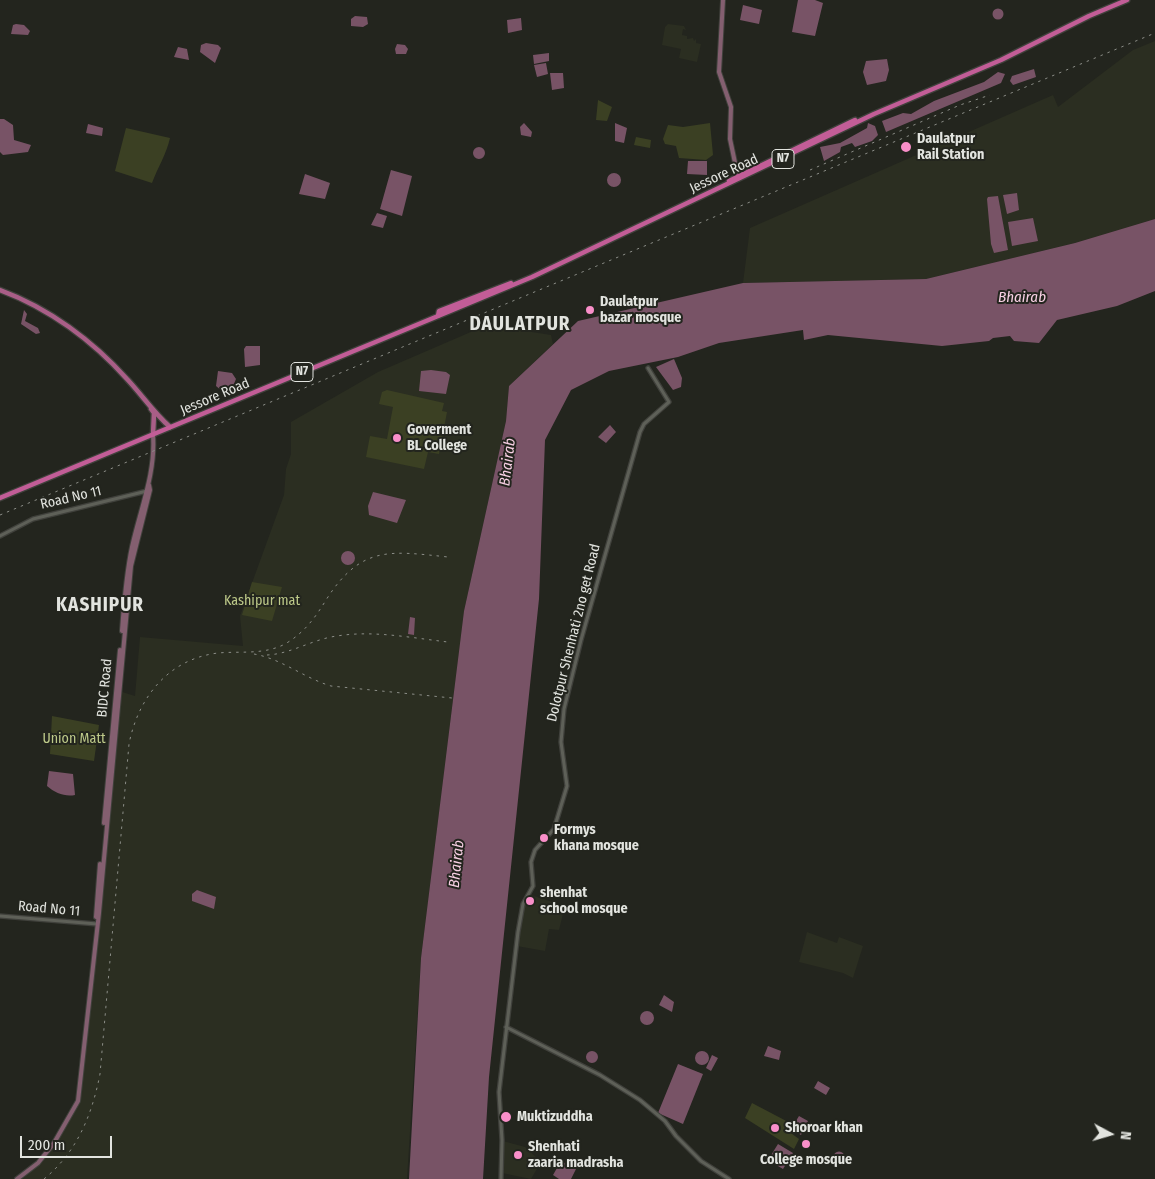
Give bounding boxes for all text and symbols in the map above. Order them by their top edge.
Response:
place label: Daulatpur Rail Station [917,131,984,164]
marker: Daulatpur Rail Station [899,140,913,154]
road number: N7 [772,150,794,168]
street label: Jessore Road [687,151,761,197]
water label: Bhairab [998,289,1046,307]
place label: Daulatpur bazar mosque [600,294,681,326]
marker: Daulatpur bazar mosque [584,304,596,316]
district label: DAULATPUR [468,314,572,336]
road number: N7 [291,362,313,382]
street label: Jessore Road [178,375,252,419]
place label: Goverment BL College [407,422,471,454]
marker: Goverment BL College [391,432,403,444]
water label: Bhairab [496,437,520,487]
street label: Road No 11 [39,483,103,513]
street label: Dolotpur Shenhati 2no get Road [544,542,604,724]
park label: Kashipur mat [224,593,300,609]
district label: KASHIPUR [55,595,145,617]
street label: BIDC Road [94,658,116,718]
park label: Union Matt [42,731,106,747]
place label: Formys khana mosque [554,822,639,854]
marker: Formys khana mosque [538,832,550,844]
water label: Bhairab [446,839,468,889]
place label: shenhat school mosque [540,885,628,918]
marker: shenhat school mosque [524,895,536,907]
street label: Road No 11 [17,898,81,920]
place label: Muktizuddha [517,1109,593,1125]
north arrow [1085,1109,1135,1159]
marker: Muktizuddha [499,1110,513,1124]
place label: Shoroar khan [785,1120,863,1136]
marker: Shoroar khan [769,1122,781,1134]
scale bar [22,1126,115,1158]
text: N [1117,1131,1134,1141]
text: 200 m [28,1136,65,1154]
marker: College mosque [800,1138,812,1150]
place label: Shenhati zaaria madrasha [528,1139,623,1172]
marker: Shenhati zaaria madrasha [512,1149,524,1161]
place label: College mosque [760,1152,852,1168]

